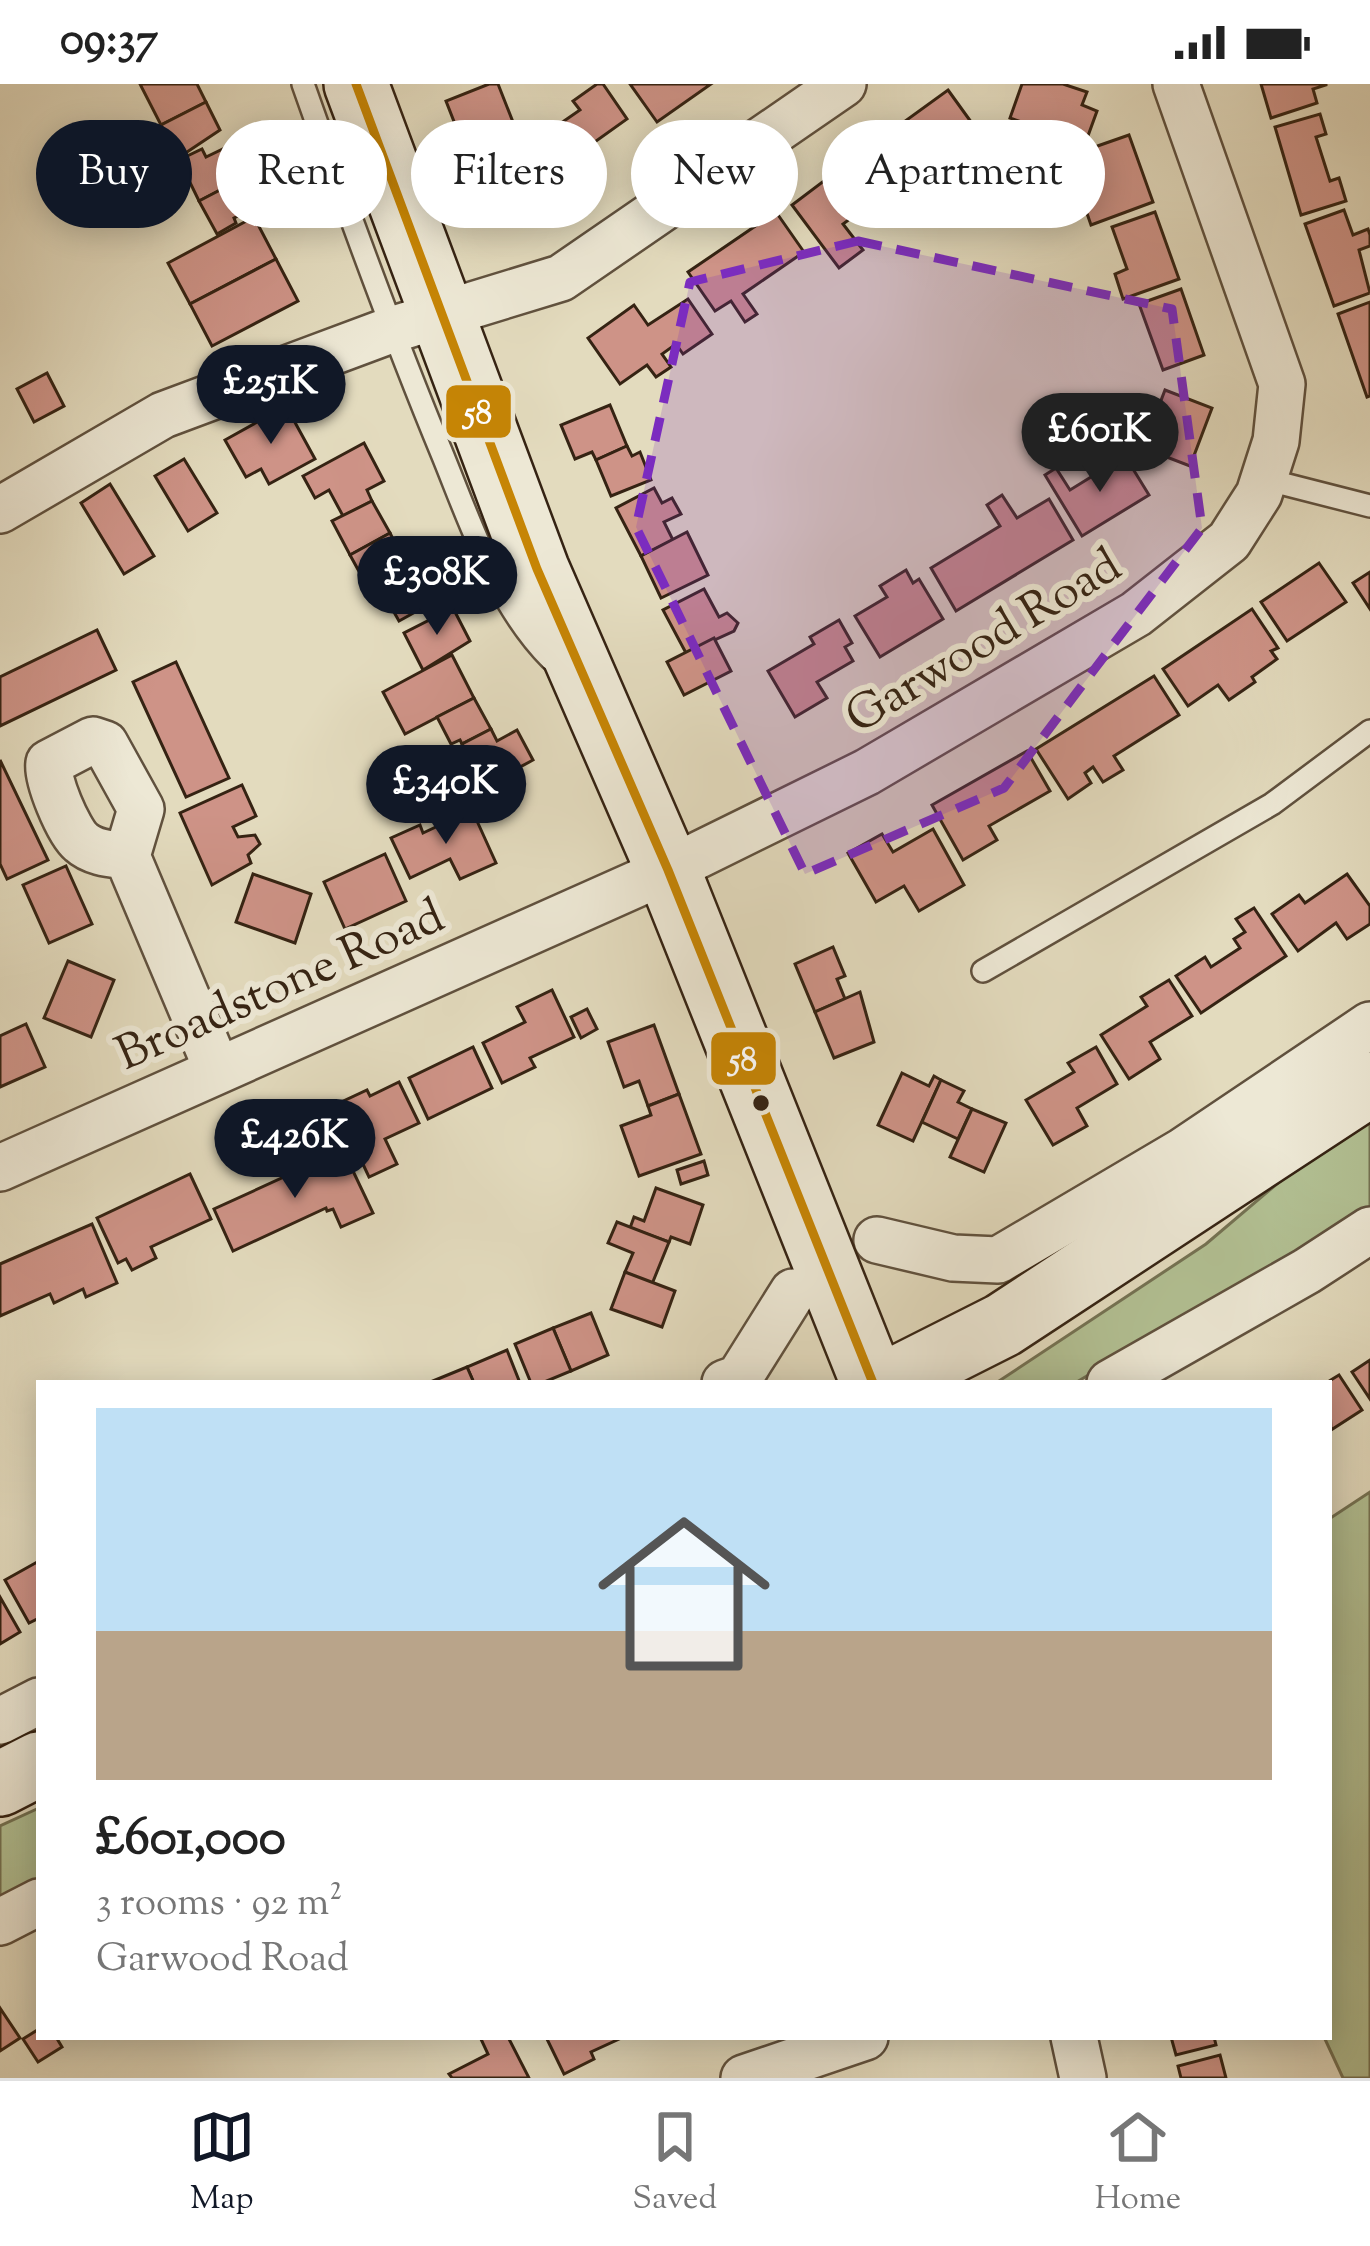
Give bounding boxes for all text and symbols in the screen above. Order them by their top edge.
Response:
text: 09:37 [60,10,158,75]
chip: Buy [36,120,192,228]
chip: Rent [216,120,387,228]
chip: Filters [411,120,607,228]
chip: New [631,120,798,228]
chip: Apartment [822,120,1105,228]
pin: £251K [187,345,355,447]
text: £251K [224,356,318,412]
line badge: 58 [444,383,513,440]
text: 58 [461,391,492,439]
pin: £601K [1016,393,1184,495]
text: £601K [1049,404,1151,460]
street label: Garwood Road [834,534,1136,753]
pin: £308K [353,536,521,638]
text: £308K [384,547,490,603]
pin: £340K [362,745,530,847]
text: £340K [393,756,499,812]
street label: Broadstone Road [106,885,457,1091]
line badge: 58 [709,1030,778,1087]
text: 58 [726,1038,757,1086]
unlabelled marker [750,1092,772,1114]
pin: £426K [211,1099,379,1201]
text: £426K [241,1110,349,1166]
icon: home [576,1486,792,1702]
text: £601,000 [96,1804,286,1877]
text: 3 rooms · 92 m² [96,1877,342,1933]
text: Garwood Road [96,1933,349,1989]
tab: Map [189,2104,255,2224]
tab: Saved [632,2104,717,2224]
tab: Home [1095,2104,1181,2224]

